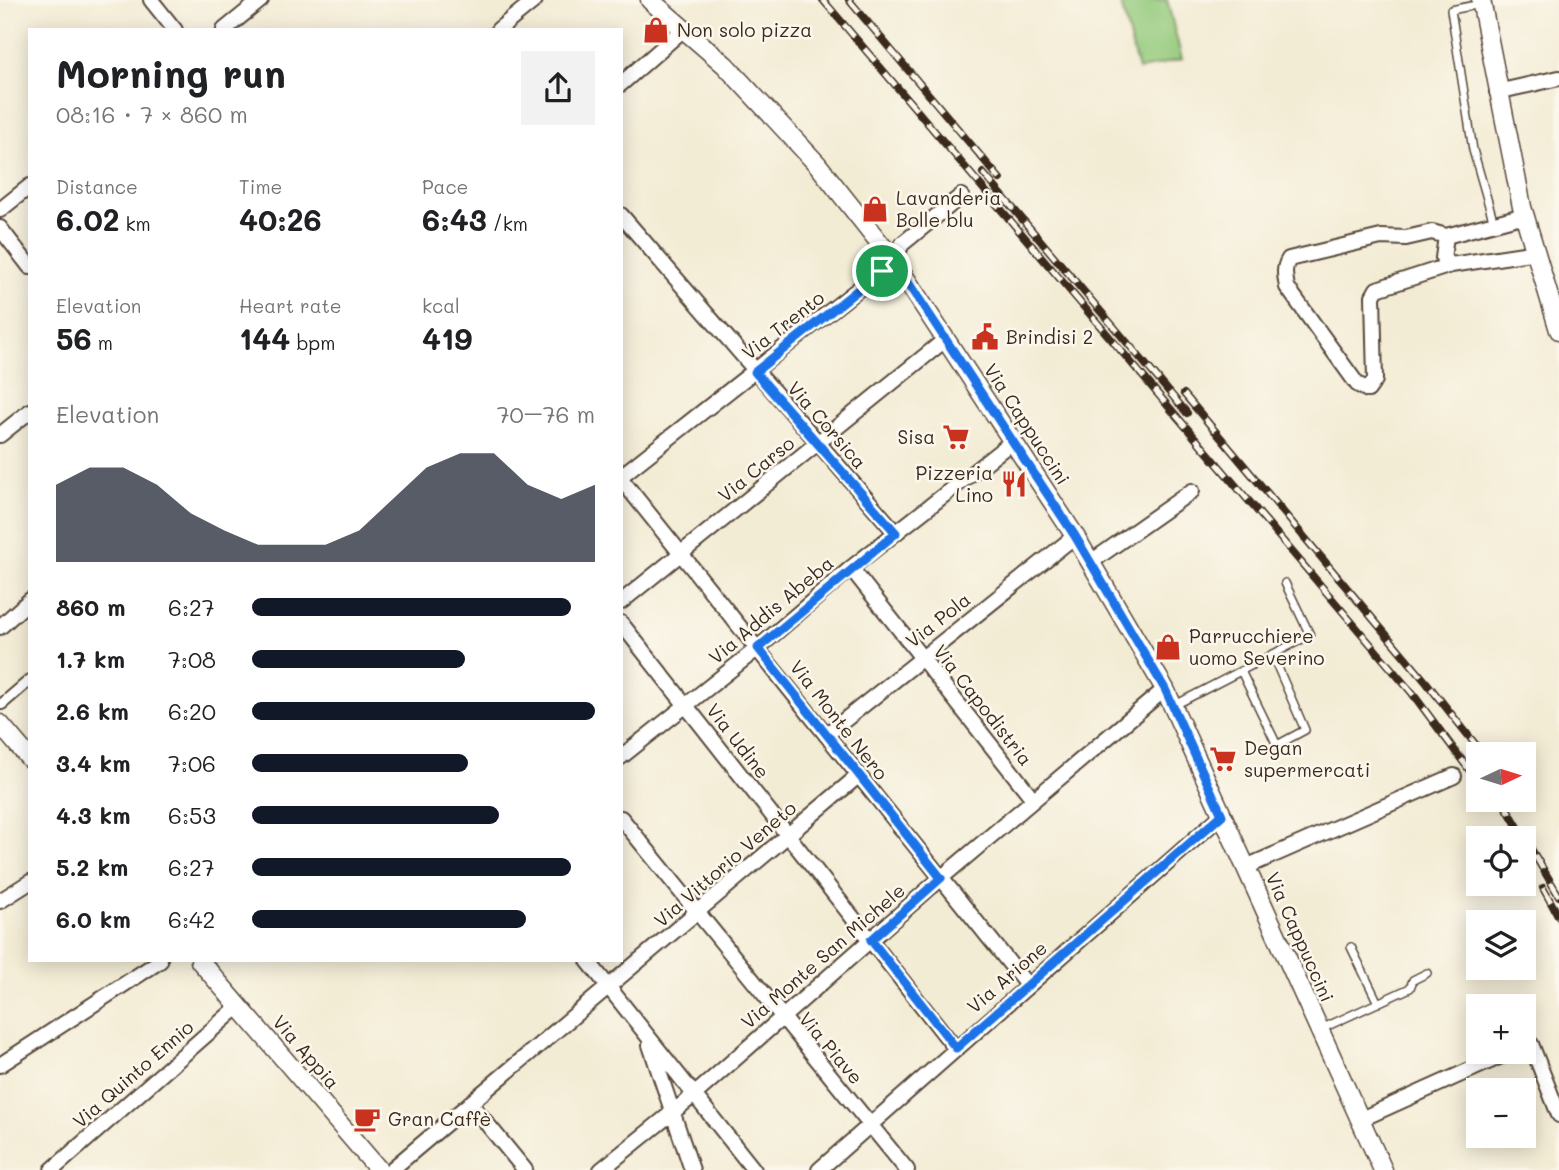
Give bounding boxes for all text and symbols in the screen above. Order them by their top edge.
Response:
shop icon: Non solo pizza [641,15,671,45]
place label: Non solo pizza [677,17,812,42]
text: Morning run [56,48,286,98]
button: share [521,51,595,125]
text: 08:16 · 7 × 860 m [56,99,248,129]
text: Distance [56,174,138,199]
text: Time [239,174,282,199]
text: Pace [422,174,468,199]
place label: Lavanderia Bolle blu [896,185,1001,232]
shop icon: Lavanderia Bolle blu [860,194,890,224]
text: 6.02 [56,199,119,239]
text: 40:26 [239,199,322,239]
text: 6:43 [422,199,487,239]
text: km [119,211,151,236]
text: /km [487,211,528,236]
pin [852,241,912,301]
icon: arrive [863,252,901,290]
street label: Via Trento [736,285,829,365]
text: Elevation [56,293,141,318]
text: Heart rate [239,293,342,318]
text: kcal [422,293,460,318]
text: 56 [56,318,92,358]
text: 144 [239,318,290,358]
text: 419 [422,318,472,358]
public building icon: Brindisi 2 [970,322,1000,352]
place label: Brindisi 2 [1006,324,1093,349]
text: m [92,330,113,355]
text: bpm [290,330,335,355]
street label: Via Cappuccini [979,358,1076,489]
street label: Via Corsica [782,376,872,474]
text: Elevation [56,399,159,429]
text: 70–76 m [497,399,595,429]
supermarket icon: Sisa [941,422,971,452]
place label: Sisa [897,424,935,449]
street label: Via Carso [712,430,799,507]
place label: Pizzeria Lino [915,460,993,507]
restaurant icon: Pizzeria Lino [999,469,1029,499]
street label: Via Addis Abeba [703,550,838,669]
street label: Via Pola [900,587,975,653]
text: 860 m [56,592,126,622]
text: 6:27 [168,592,215,622]
place label: Parrucchiere uomo Severino [1189,623,1325,670]
shop icon: Parrucchiere uomo Severino [1153,632,1183,662]
street label: Via Capodistria [928,639,1038,770]
text: 1.7 km [56,644,125,674]
text: 7:08 [168,644,216,674]
street label: Via Monte Nero [785,655,894,785]
text: 2.6 km [56,696,129,726]
text: 6:20 [168,696,216,726]
street label: Via Udine [701,698,776,783]
place label: Degan supermercati [1244,735,1370,782]
north arrow [1466,742,1536,812]
map controls [1466,742,1536,1148]
supermarket icon: Degan supermercati [1208,744,1238,774]
text: 3.4 km [56,748,130,778]
text: 7:06 [168,748,216,778]
street label: Via Vittorio Veneto [648,795,801,932]
text: 4.3 km [56,800,130,830]
text: 6:53 [168,800,216,830]
button: locate [1466,826,1536,896]
text: 5.2 km [56,852,128,882]
text: 6:27 [168,852,215,882]
street label: Via Cappuccini [1261,868,1340,1006]
street label: Via Monte San Michele [735,878,910,1034]
text: 6.0 km [56,904,131,934]
text: 6:42 [168,904,215,934]
button: layers [1466,910,1536,980]
street label: Via Arione [961,935,1052,1018]
button: + [1466,994,1536,1064]
street label: Via Piave [794,1006,869,1089]
street label: Via Appia [267,1009,345,1094]
street label: Via Quinto Ennio [67,1014,198,1133]
button: − [1466,1078,1536,1148]
cafe icon: Gran Caffè [352,1104,382,1134]
place label: Gran Caffè [388,1106,491,1131]

